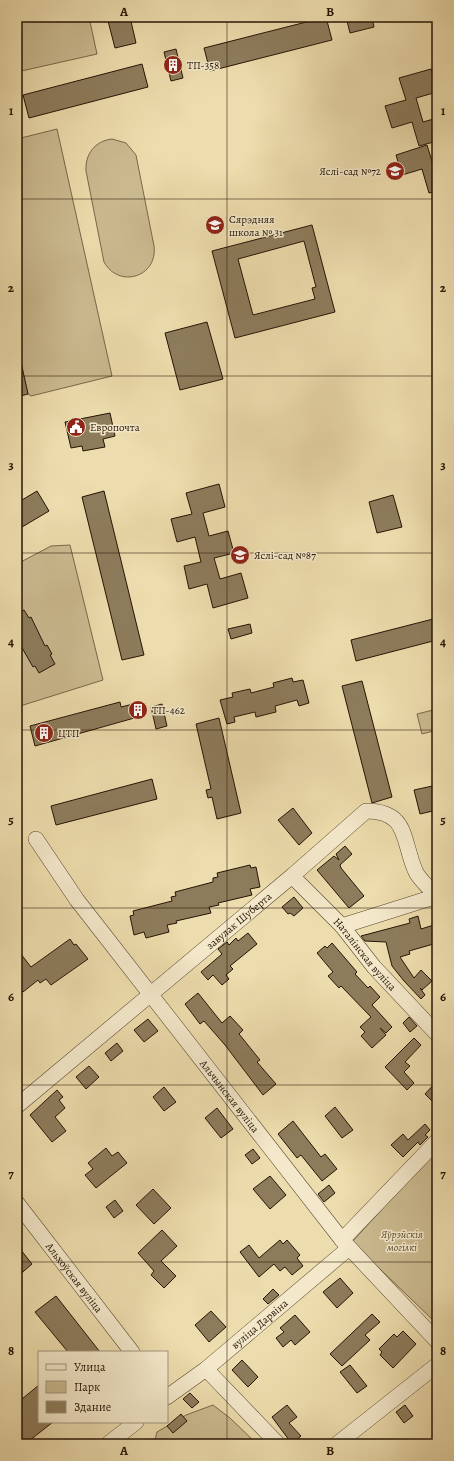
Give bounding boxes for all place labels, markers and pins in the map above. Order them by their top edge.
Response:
building icon: ТП-358 [162,54,184,76]
place label: ТП-358 [187,58,219,73]
school or university icon: Яслі-сад №72 [384,160,406,182]
place label: Яслі-сад №72 [319,164,381,179]
place label: Сярэдняя школа № 31 [229,212,283,240]
school or university icon: Сярэдняя школа № 31 [204,214,226,236]
public building icon: Европочта [65,416,87,438]
place label: Европочта [90,420,141,435]
school or university icon: Яслі-сад №87 [229,544,251,566]
place label: Яслі-сад №87 [254,548,316,563]
building icon: ТП-462 [127,699,149,721]
place label: ТП-462 [152,703,185,718]
building icon: ЦТП [33,722,55,744]
place label: ЦТП [58,726,80,741]

